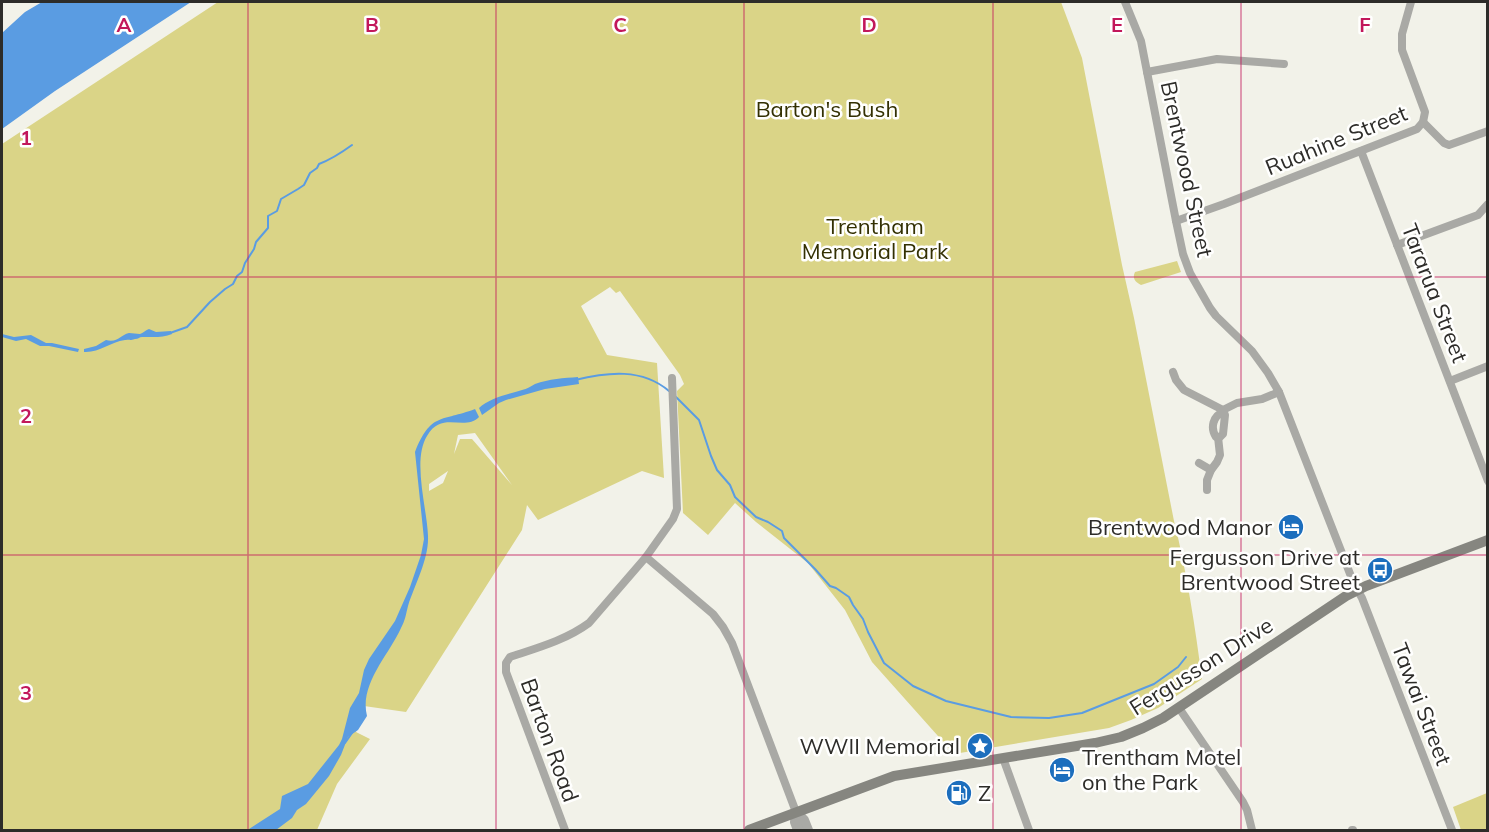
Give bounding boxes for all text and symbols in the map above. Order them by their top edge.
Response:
text: A [117,12,132,37]
text: B [365,12,379,37]
text: C [613,12,627,37]
text: D [861,12,877,37]
text: E [1111,12,1123,37]
text: F [1359,12,1371,37]
street label: Brentwood Street [1155,78,1219,260]
park label: Barton's Bush [756,95,898,123]
street label: Ruahine Street [1261,99,1411,181]
text: 1 [20,125,32,150]
park label: Trentham Memorial Park [802,212,949,265]
street label: Tararua Street [1396,220,1474,367]
text: 2 [20,403,32,428]
hotel icon: Brentwood Manor [1276,512,1306,542]
place label: Brentwood Manor [1088,513,1272,541]
place label: Fergusson Drive at Brentwood Street [1169,543,1360,596]
bus stop icon: Fergusson Drive at Brentwood Street [1365,555,1395,585]
street label: Fergusson Drive [1124,611,1278,721]
street label: Tawai Street [1386,639,1458,769]
street label: Barton Road [515,674,585,806]
text: 3 [20,680,32,705]
place icon: WWII Memorial [965,731,995,761]
place label: WWII Memorial [800,732,960,760]
place label: Trentham Motel on the Park [1082,743,1241,796]
hotel icon: Trentham Motel on the Park [1047,755,1077,785]
fuel station icon: Z [944,778,974,808]
place label: Z [978,779,991,807]

